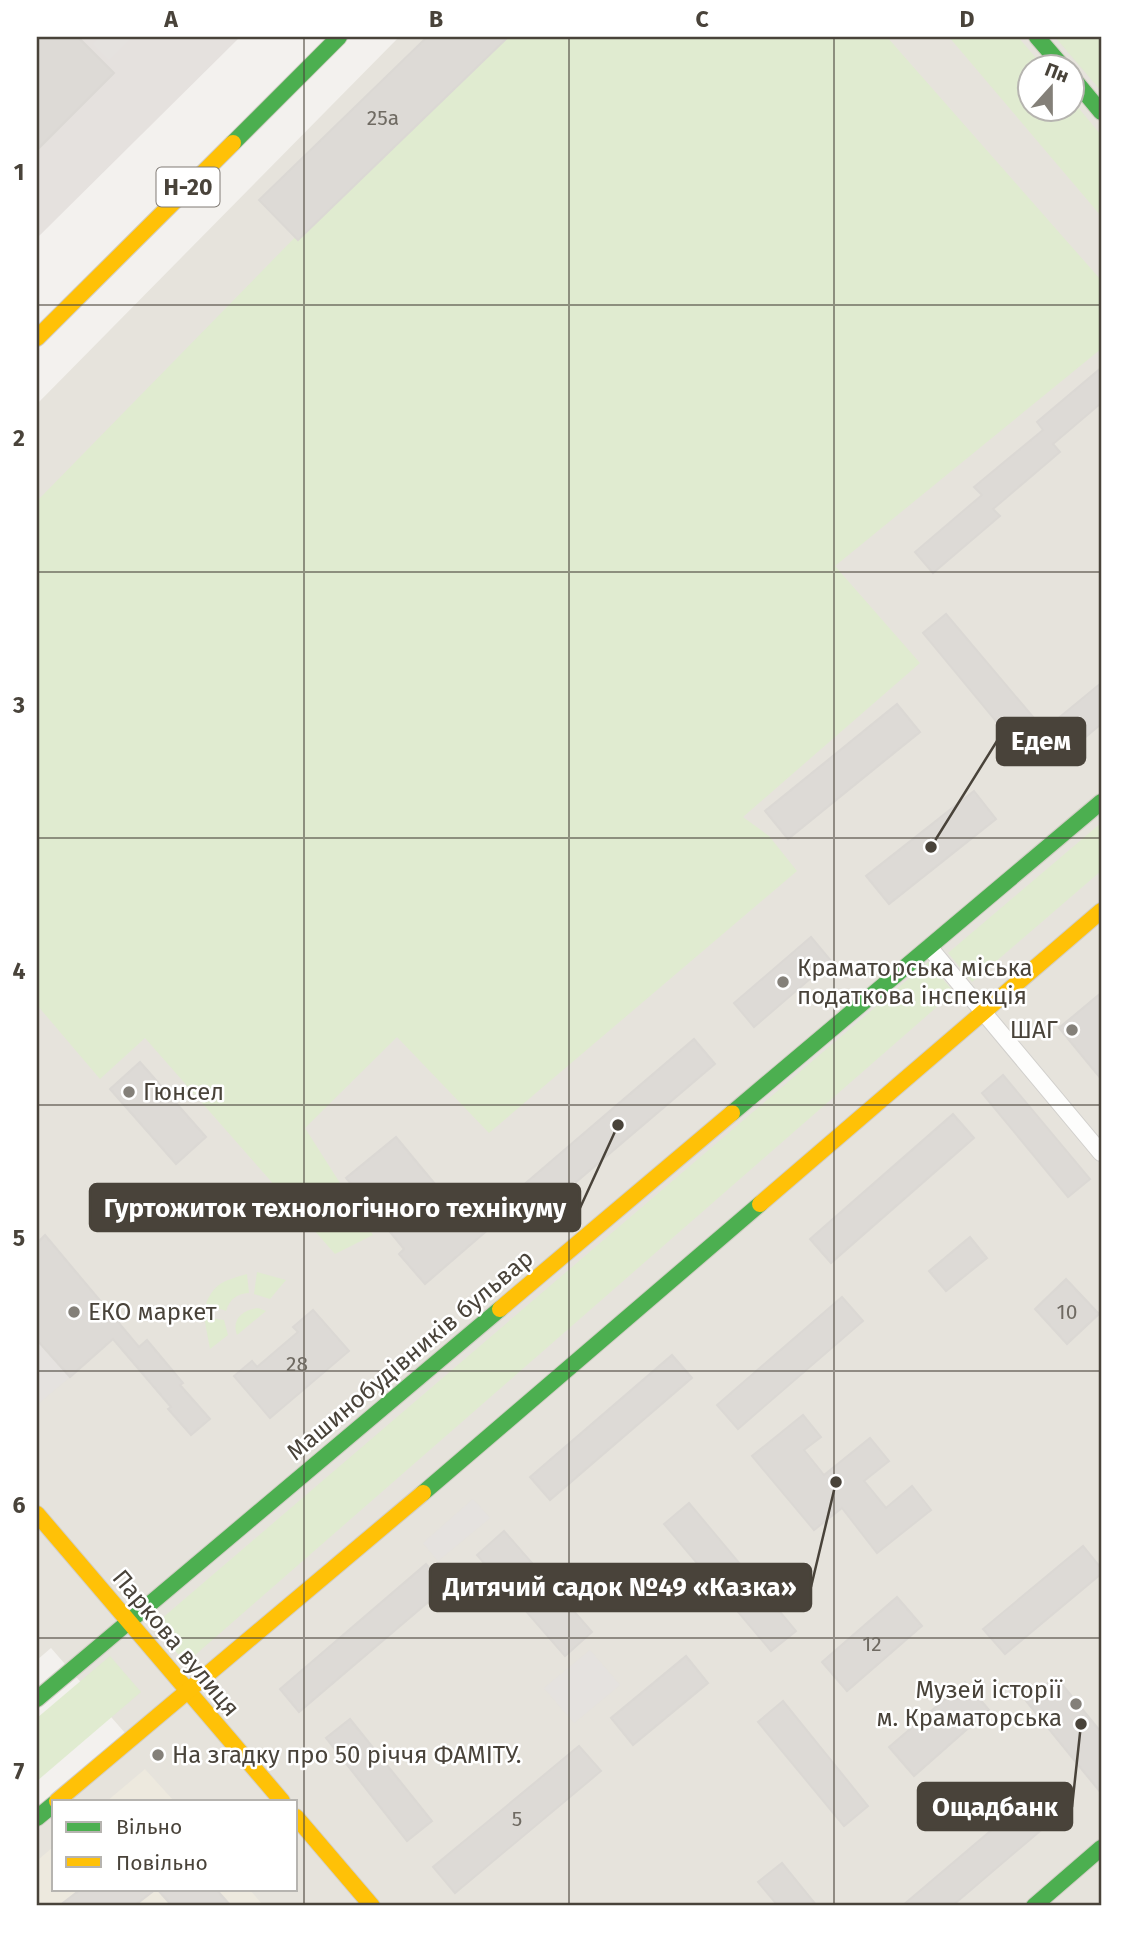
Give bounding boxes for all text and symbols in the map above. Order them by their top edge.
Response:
text: A [163,5,178,33]
text: B [429,5,443,33]
text: C [695,5,709,33]
text: D [960,5,975,33]
north arrow [1016,52,1086,122]
text: Пн [1042,58,1072,88]
house number: 25а [367,105,399,131]
text: 1 [14,158,24,186]
road number: Н-20 [156,168,220,206]
text: 2 [13,424,25,452]
text: 3 [12,691,25,719]
callout: Едем [997,718,1085,765]
text: Едем [1011,726,1071,757]
place label: Краматорська міська податкова інспекція [797,954,1033,1010]
text: 4 [13,957,26,985]
marker: Краматорська міська податкова інспекція [775,974,791,990]
place label: ШАГ [1010,1016,1058,1044]
marker: ШАГ [1064,1022,1080,1038]
place label: Гюнсел [143,1078,224,1106]
marker: Гюнсел [121,1084,137,1100]
callout: Гуртожиток технологічного технікуму [90,1184,580,1231]
text: Гуртожиток технологічного технікуму [104,1193,567,1224]
text: 5 [13,1224,25,1252]
street label: Машинобудівників бульвар [281,1244,539,1466]
place label: ЕКО маркет [88,1298,217,1326]
house number: 10 [1057,1299,1077,1325]
marker: ЕКО маркет [66,1304,82,1320]
house number: 28 [286,1351,308,1377]
text: 6 [13,1491,26,1519]
street label: Паркова вулиця [107,1564,245,1722]
callout: Дитячий садок №49 «Казка» [430,1564,811,1611]
text: Дитячий садок №49 «Казка» [442,1572,797,1603]
house number: 12 [862,1631,882,1657]
place label: Музей історії м. Краматорська [876,1676,1063,1732]
marker: Музей історії м. Краматорська [1068,1696,1084,1712]
place label: На згадку про 50 річчя ФАМІТУ. [172,1741,522,1769]
marker: На згадку про 50 річчя ФАМІТУ. [150,1747,166,1763]
text: 7 [14,1757,25,1785]
callout: Ощадбанк [918,1783,1072,1830]
text: Ощадбанк [932,1792,1059,1823]
legend [52,1800,298,1890]
house number: 5 [512,1806,522,1832]
text: Вільно [116,1814,182,1840]
text: Повільно [116,1850,208,1876]

